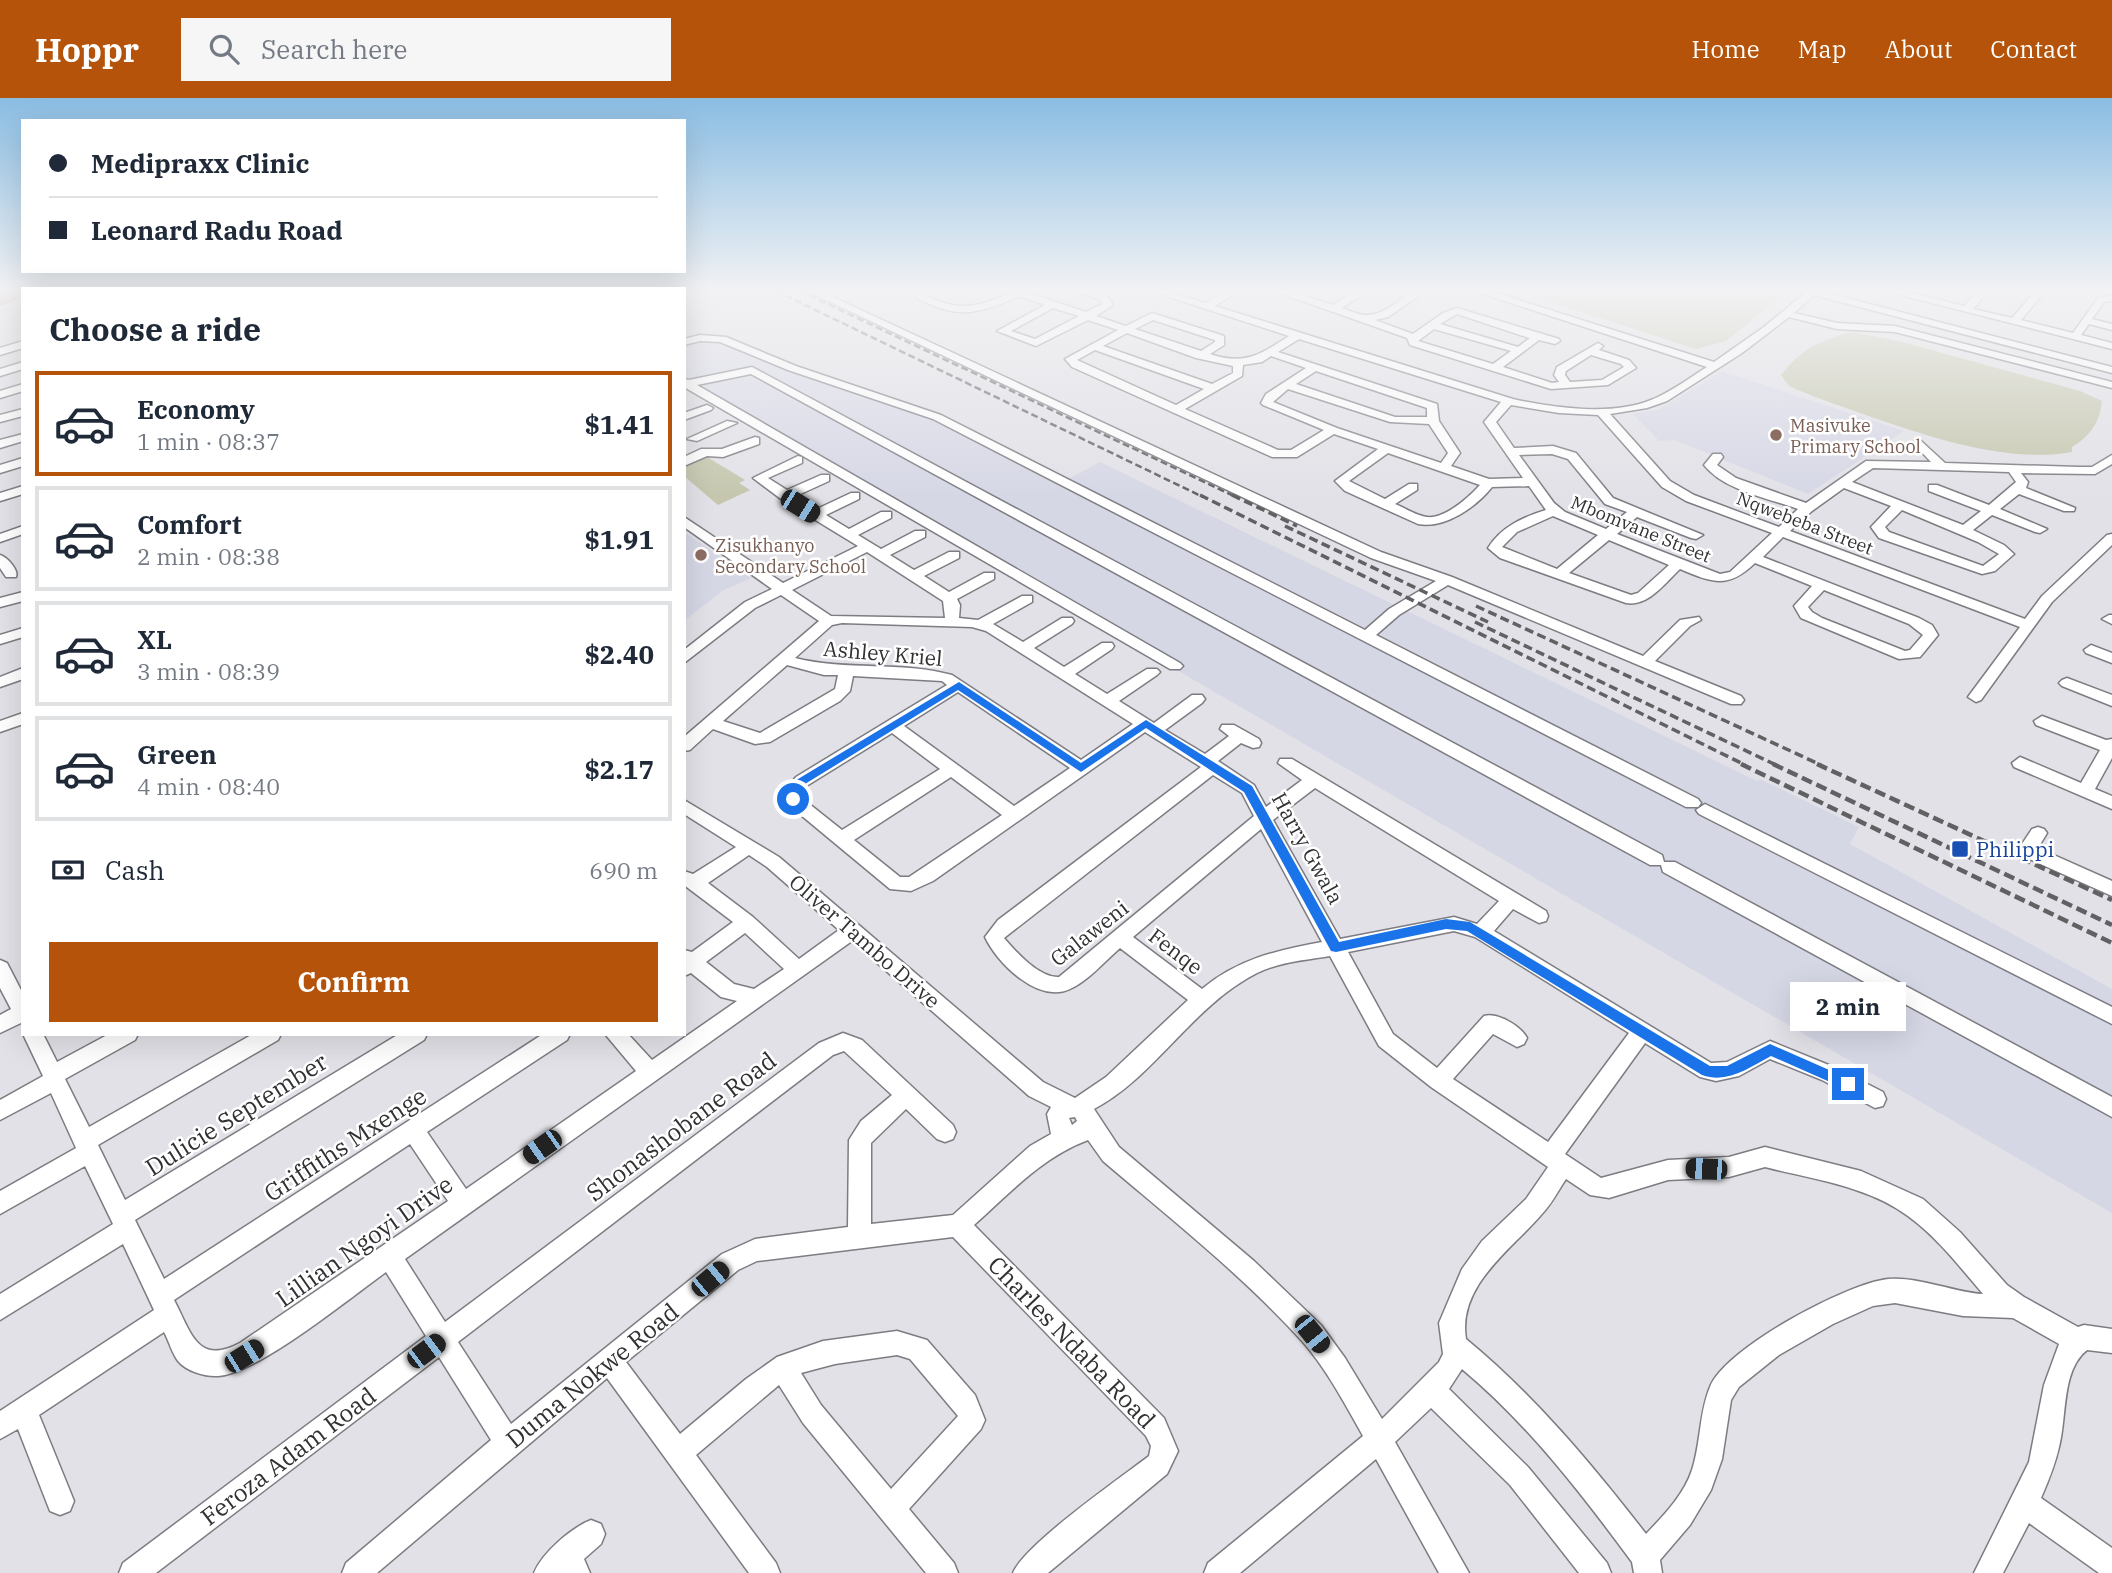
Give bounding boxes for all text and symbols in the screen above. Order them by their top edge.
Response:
search box [181,18,671,81]
text: Hoppr [35,28,139,71]
icon: search [205,30,243,68]
text: Search here [261,32,408,66]
text: Home [1692,33,1760,65]
text: Map [1798,33,1846,65]
text: About [1884,33,1952,65]
text: Contact [1990,33,2077,65]
text: Medipraxx Clinic [91,146,309,180]
text: Leonard Radu Road [91,213,343,247]
text: Choose a ride [49,308,261,350]
icon: car [53,392,116,455]
text: Economy [137,392,255,426]
text: $1.41 [584,407,654,441]
place label: Masivuke Primary School [1790,414,1921,458]
text: 1 min · 08:37 [137,426,280,456]
marker: Masivuke Primary School [1768,427,1784,443]
car [777,486,824,526]
street label: Nqwebeba Street [1734,486,1876,560]
street label: Mbomvane Street [1568,490,1714,568]
icon: car [53,507,116,570]
text: Comfort [137,507,242,541]
text: $1.91 [584,522,654,556]
place label: Zisukhanyo Secondary School [715,534,866,578]
text: 2 min · 08:38 [137,541,280,571]
marker: Zisukhanyo Secondary School [693,547,709,563]
icon: car [53,622,116,685]
text: XL [137,622,172,656]
street label: Ashley Kriel [822,634,944,672]
text: $2.40 [584,637,654,671]
text: 3 min · 08:39 [137,656,280,686]
icon: car [53,737,116,800]
text: Green [137,737,217,771]
text: $2.17 [584,752,654,786]
text: 4 min · 08:40 [137,771,280,801]
route start [777,783,809,815]
street label: Harry Gwala [1266,787,1350,909]
place label: Philippi [1976,835,2054,863]
marker: Philippi [1950,839,1970,859]
icon: cash [49,851,87,889]
text: Cash [105,853,165,887]
text: 690 m [589,855,658,885]
street label: Oliver Tambo Drive [784,868,946,1014]
street label: Galaweni [1044,894,1134,972]
street label: Fenqe [1143,922,1209,980]
button: Confirm [49,942,658,1022]
callout: 2 min [1790,982,1906,1032]
text: 2 min [1816,991,1880,1021]
street label: Shonashobane Road [580,1044,782,1208]
street label: Dulicie September [139,1045,333,1183]
route end [1832,1068,1864,1100]
street label: Griffiths Mxenge [258,1079,432,1209]
car [519,1126,566,1168]
car [1685,1158,1728,1180]
street label: Lillian Ngoyi Drive [269,1168,459,1314]
street label: Charles Ndaba Road [981,1249,1163,1435]
car [688,1257,733,1301]
street label: Duma Nokwe Road [499,1295,685,1455]
car [1291,1311,1334,1357]
car [403,1330,450,1372]
car [221,1336,268,1376]
street label: Feroza Adam Road [194,1380,382,1532]

